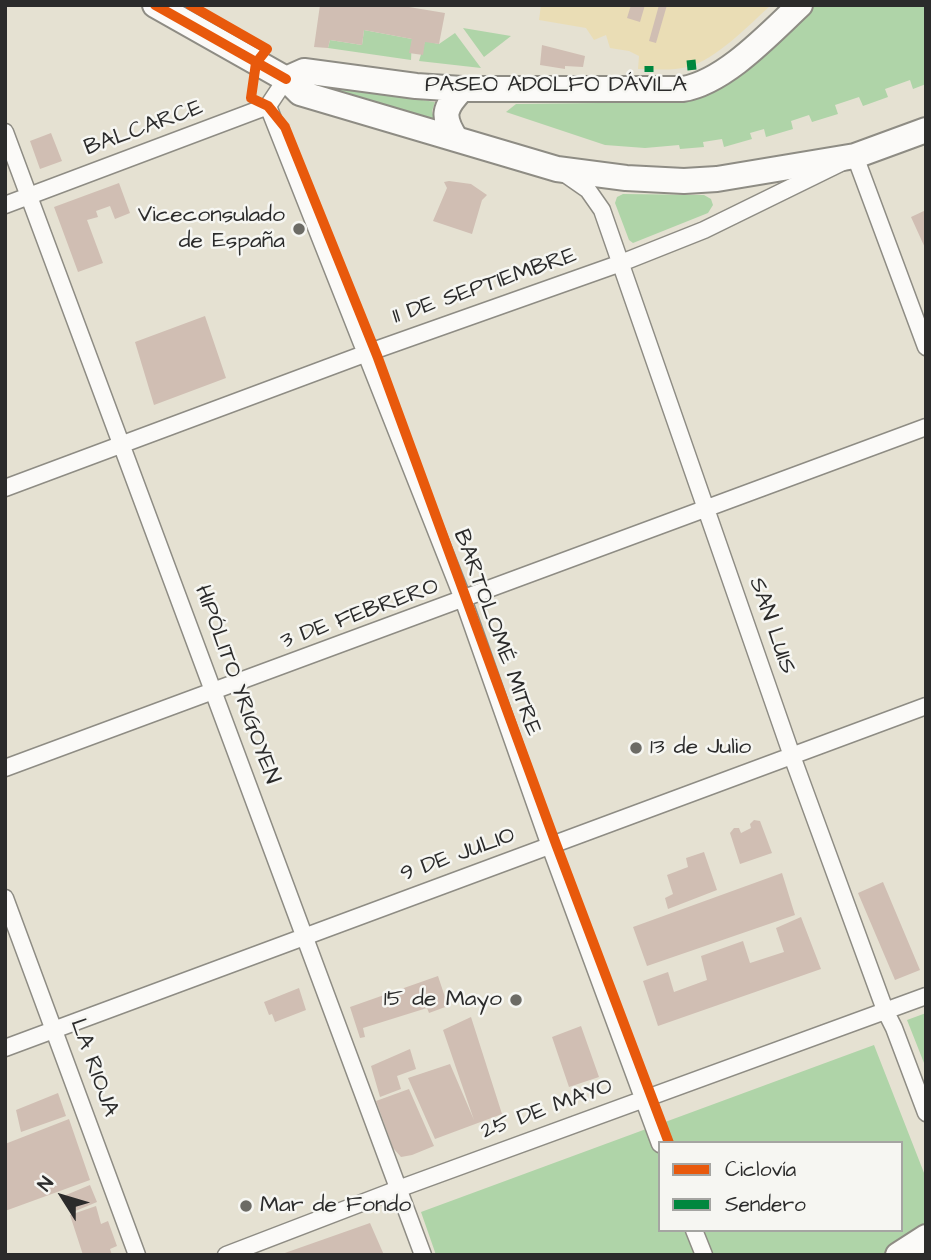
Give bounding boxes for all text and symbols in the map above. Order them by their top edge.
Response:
street label: PASEO ADOLFO DÁVILA [425,72,687,100]
street label: BALCARCE [81,95,207,163]
place label: Viceconsulado de España [138,202,285,256]
marker: Viceconsulado de España [291,221,307,237]
street label: 11 DE SEPTIEMBRE [389,243,581,331]
street label: BARTOLOMÉ MITRE [446,526,546,740]
street label: 3 DE FEBRERO [277,574,443,656]
street label: SAN LUIS [742,574,800,678]
street label: HIPÓLITO YRIGOYEN [187,582,285,788]
place label: 13 de Julio [650,734,751,762]
marker: 13 de Julio [628,740,644,756]
street label: 9 DE JULIO [397,823,519,889]
place label: 15 de Mayo [384,986,502,1014]
marker: 15 de Mayo [508,992,524,1008]
street label: LA RIOJA [63,1015,123,1121]
street label: 25 DE MAYO [478,1073,616,1147]
legend [658,1141,903,1232]
text: Ciclovía [725,1155,796,1184]
north arrow [28,1162,98,1232]
text: N [31,1171,60,1197]
text: Sendero [725,1190,806,1219]
place label: Mar de Fondo [260,1192,411,1220]
marker: Mar de Fondo [238,1198,254,1214]

